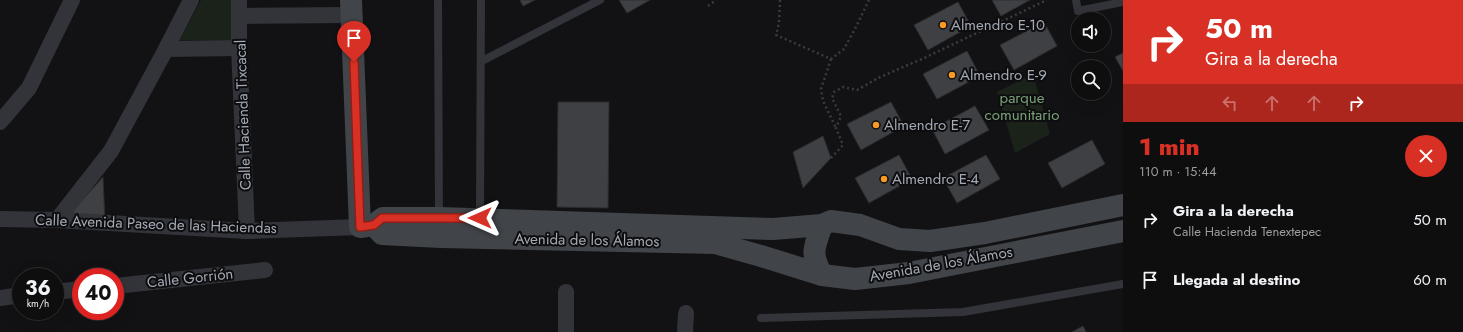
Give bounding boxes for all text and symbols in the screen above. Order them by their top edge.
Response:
text: 50 m [1205,8,1273,49]
map controls [1071,12,1111,100]
button: sound [1071,12,1111,52]
place label: Almendro E-10 [951,14,1045,36]
icon: right [1139,16,1191,68]
marker: Almendro E-10 [938,20,948,30]
pin [337,21,371,62]
icon: arrive [343,27,365,49]
street label: Calle Hacienda Tixcacal [229,39,257,191]
text: Gira a la derecha [1205,46,1338,72]
button: search [1071,60,1111,100]
place label: Almendro E-9 [960,64,1047,86]
marker: Almendro E-9 [947,70,957,80]
park label: parque comunitario [985,87,1059,126]
icon: left [1219,92,1241,114]
icon: ahead [1261,92,1283,114]
icon: ahead [1303,92,1325,114]
icon: right [1345,92,1367,114]
place label: Almendro E-7 [884,114,970,136]
marker: Almendro E-7 [871,120,881,130]
text: 1 min [1139,129,1200,164]
button: close [1405,135,1447,177]
text: 110 m · 15:44 [1139,162,1216,181]
place label: Almendro E-4 [892,168,979,190]
marker: Almendro E-4 [879,174,889,184]
position arrow [459,197,501,239]
text: Gira a la derecha [1173,200,1294,222]
street label: Calle Avenida Paseo de las Haciendas [35,209,277,239]
icon: right [1139,209,1161,231]
text: 50 m [1413,209,1447,231]
text: Calle Hacienda Tenextepec [1173,222,1321,241]
street label: Avenida de los Álamos [514,228,660,252]
street label: Avenida de los Álamos [868,241,1014,287]
street label: Calle Gorrión [146,263,234,293]
speed limit sign: 40 [72,268,124,320]
icon: arrive [1139,269,1161,291]
text: Llegada al destino [1173,269,1300,291]
text: 60 m [1413,269,1447,291]
text: 36 [25,274,51,303]
text: km/h [27,296,49,311]

